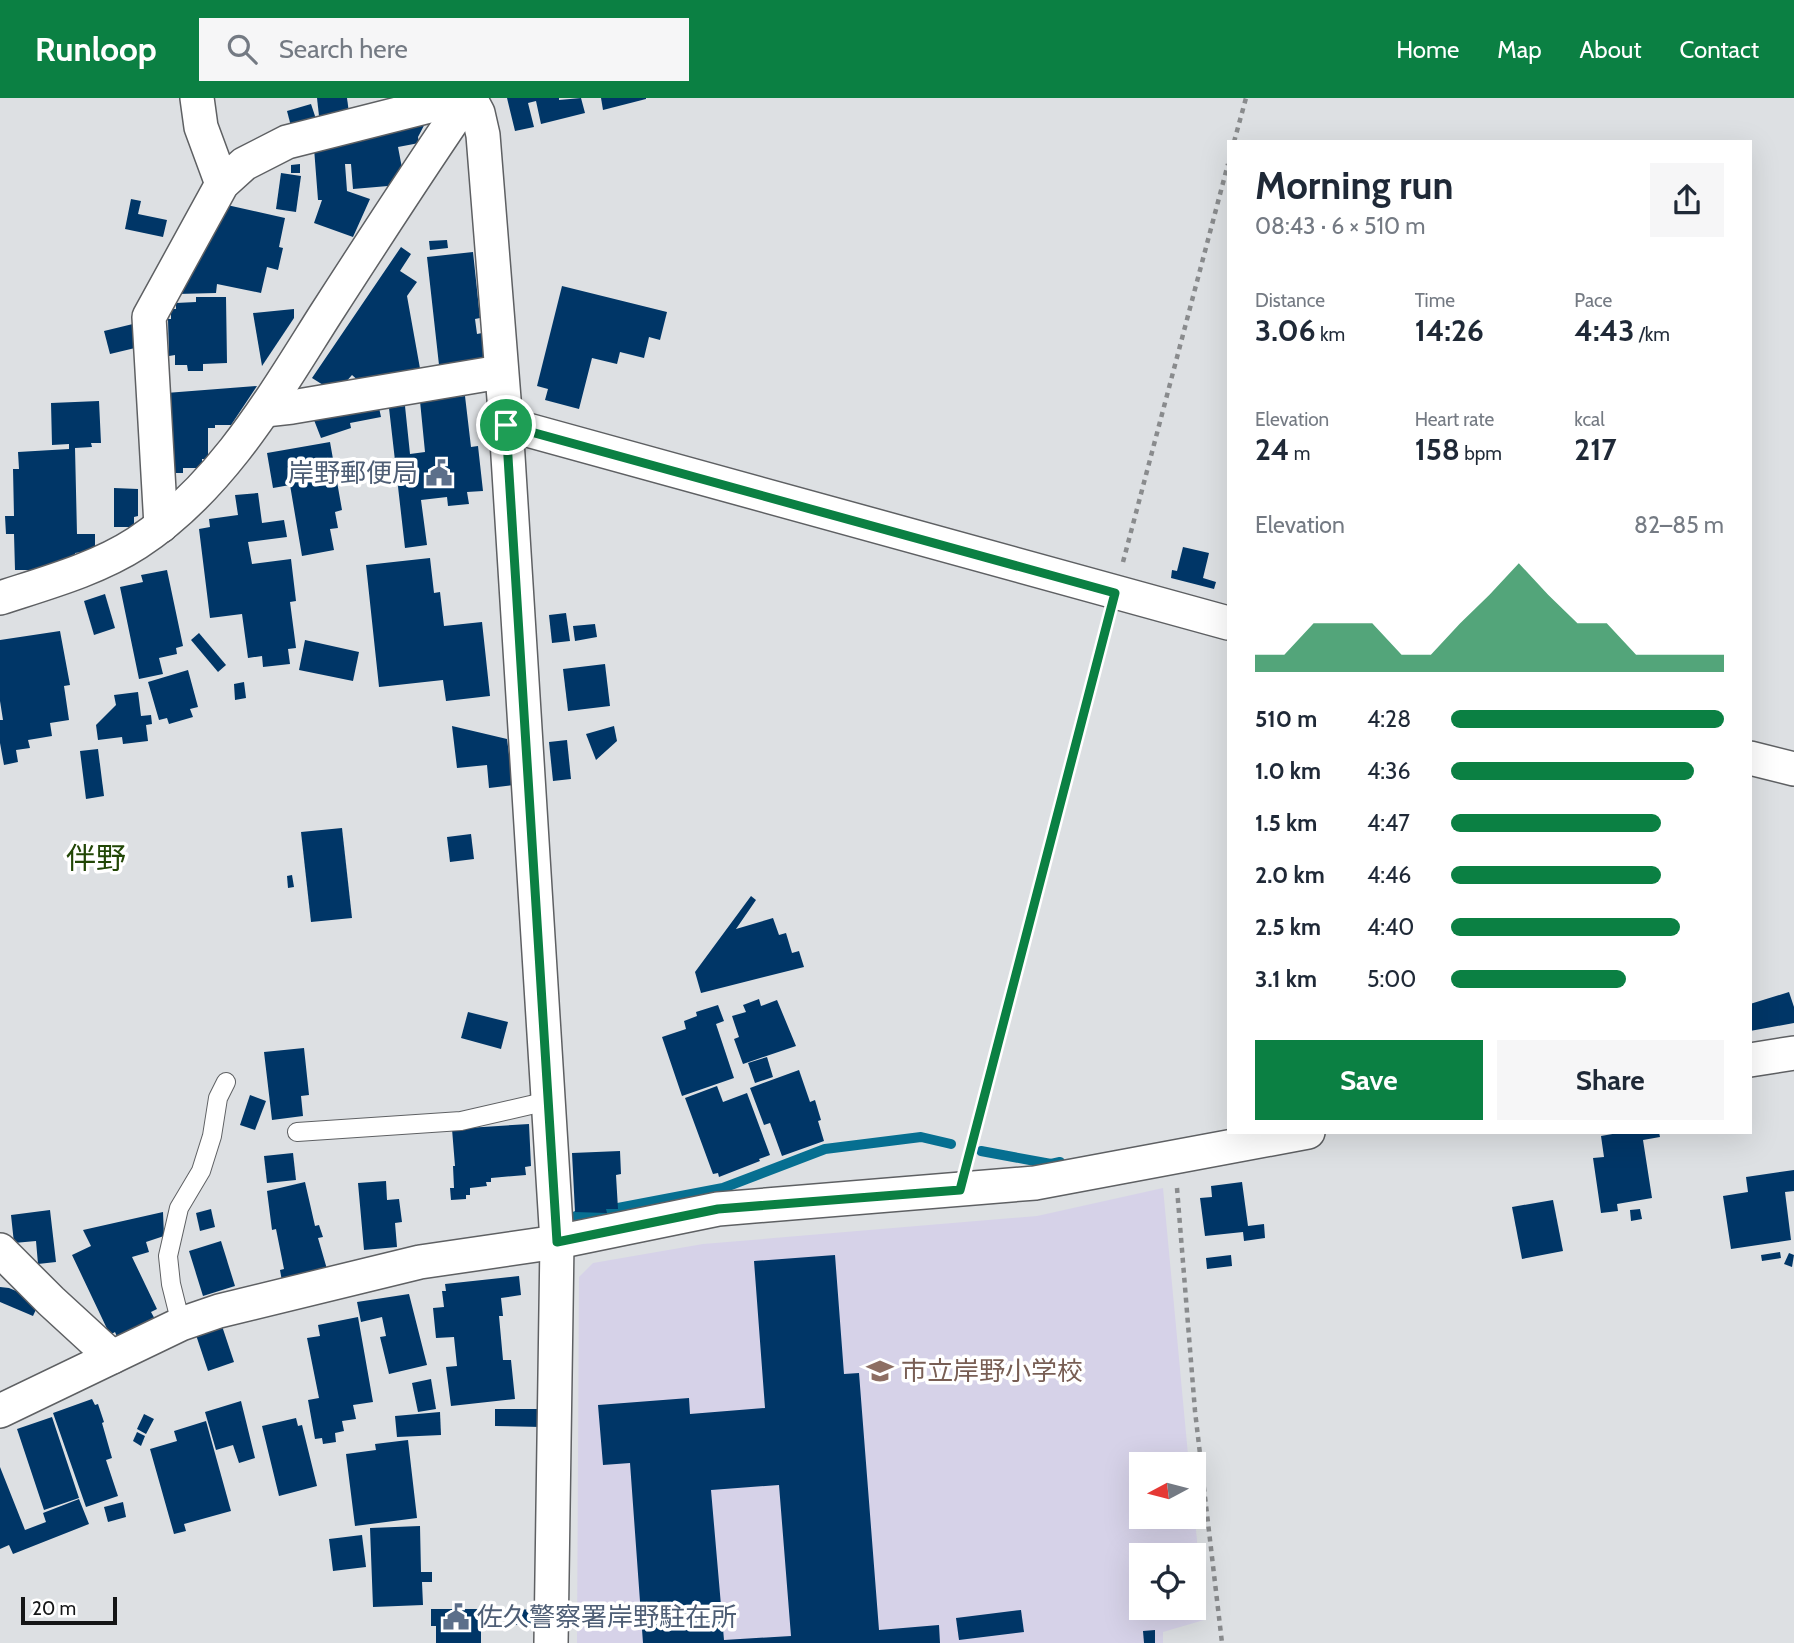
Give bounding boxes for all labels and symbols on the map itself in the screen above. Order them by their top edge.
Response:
pin [476,395,536,455]
place label: 岸野郵便局 [288,457,418,489]
public building icon: 岸野郵便局 [424,458,454,488]
district label: 伴野 [66,840,126,877]
place label: 市立岸野小学校 [901,1355,1083,1387]
school or university icon: 市立岸野小学校 [865,1356,895,1386]
north arrow [1129,1452,1206,1530]
scale bar [21,1594,117,1626]
place label: 佐久警察署岸野駐在所 [477,1601,737,1633]
public building icon: 佐久警察署岸野駐在所 [441,1602,471,1632]

